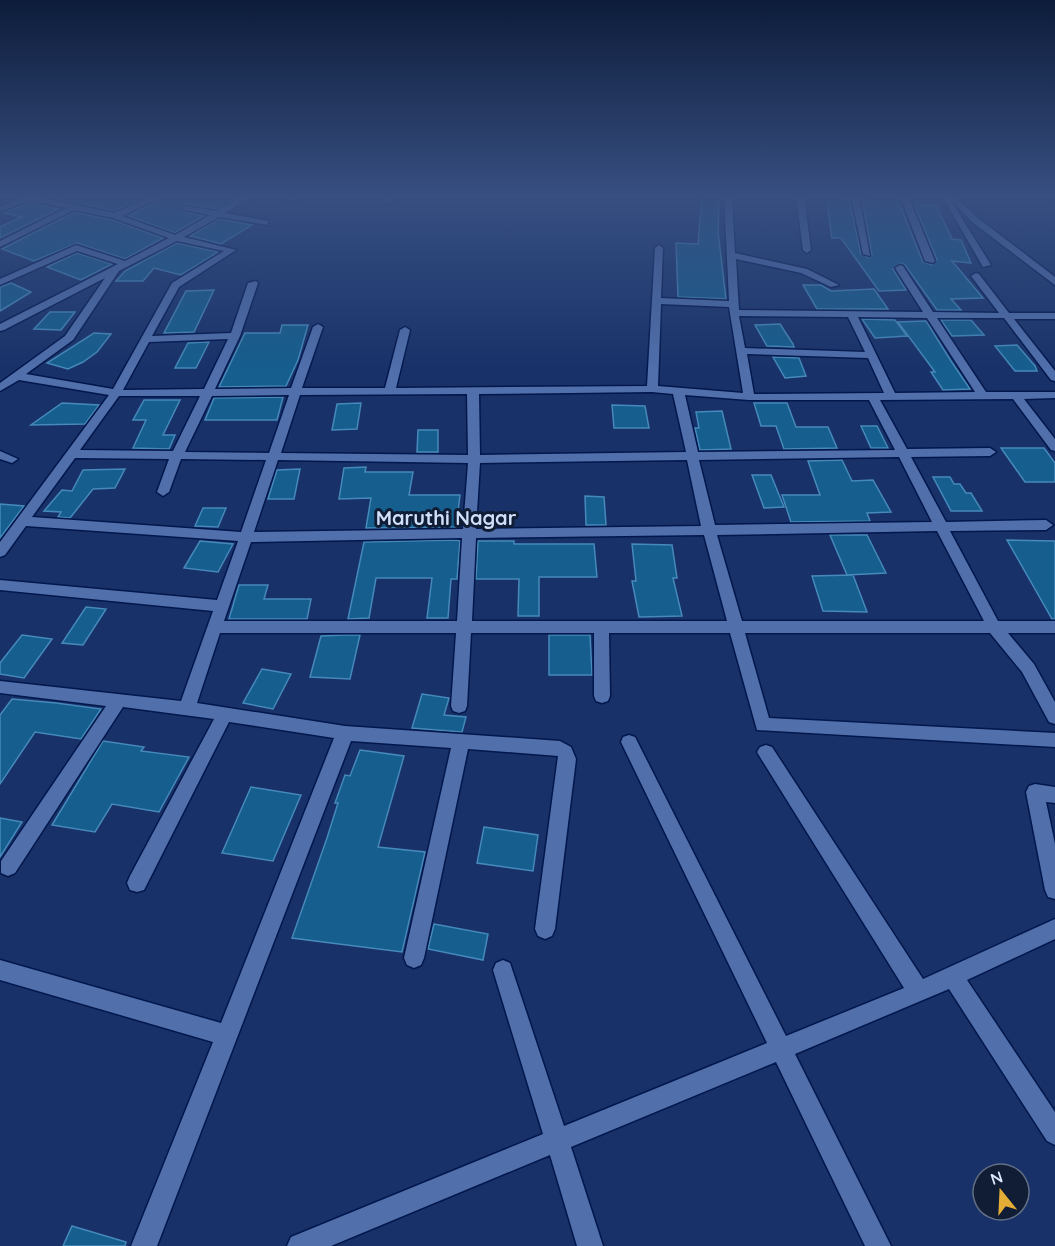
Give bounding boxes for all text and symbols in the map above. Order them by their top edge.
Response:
district label: Maruthi Nagar [376,505,517,530]
north arrow [971,1162,1031,1222]
text: N [988,1166,1005,1189]

